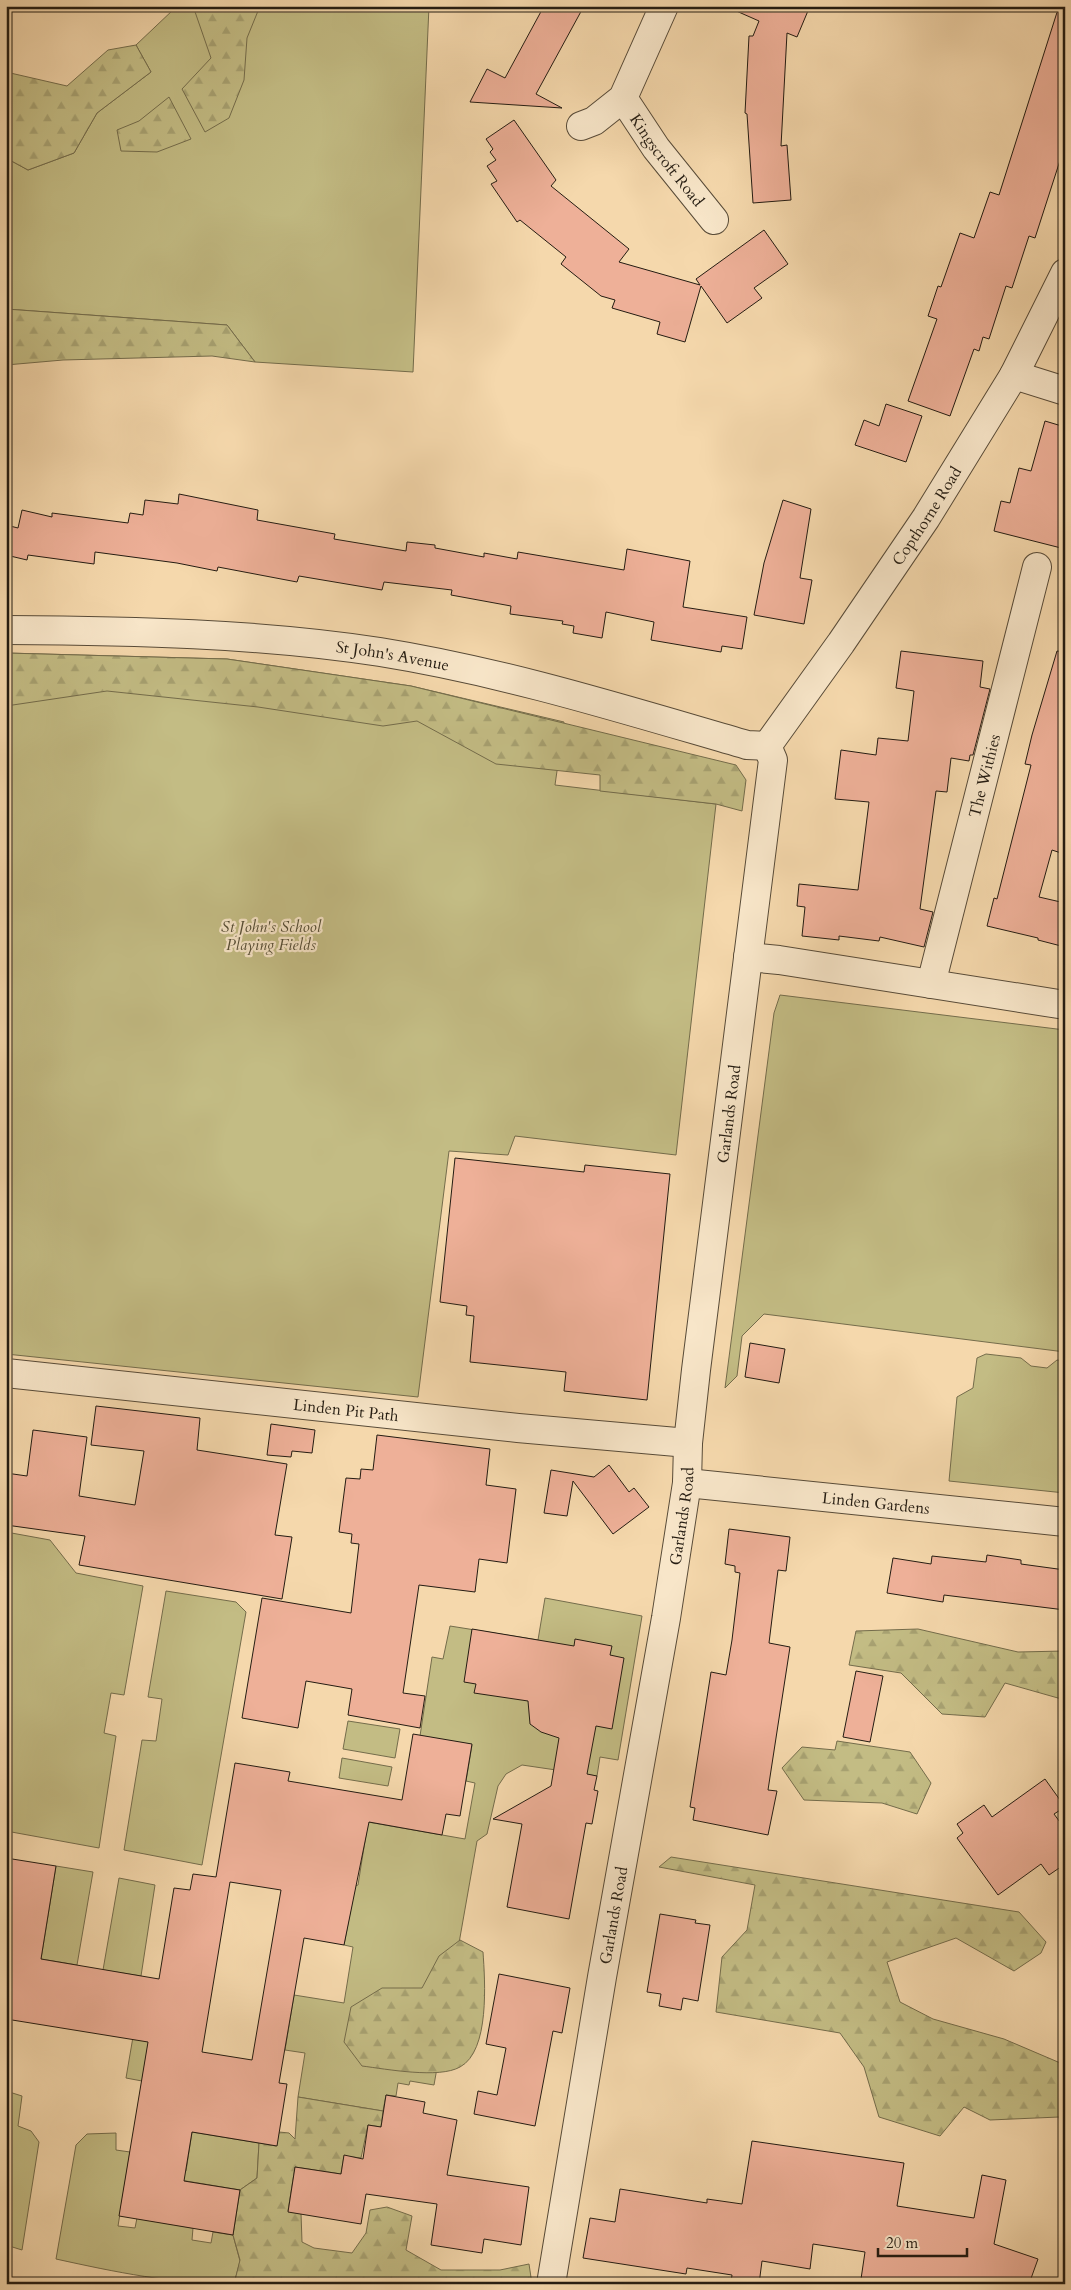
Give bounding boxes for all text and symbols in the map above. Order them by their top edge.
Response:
street label: Kingscroft Road [624,110,709,212]
street label: Copthorne Road [887,462,967,570]
street label: St John's Avenue [335,636,451,677]
street label: The Withies [964,732,1006,820]
park label: St John's School Playing Fields [221,916,322,956]
street label: Garlands Road [712,1063,746,1165]
street label: Linden Pit Path [292,1394,400,1427]
street label: Garlands Road [664,1466,699,1567]
street label: Linden Gardens [821,1487,931,1520]
street label: Garlands Road [594,1864,634,1966]
scale bar [878,2225,967,2257]
text: 20 m [886,2233,918,2253]

